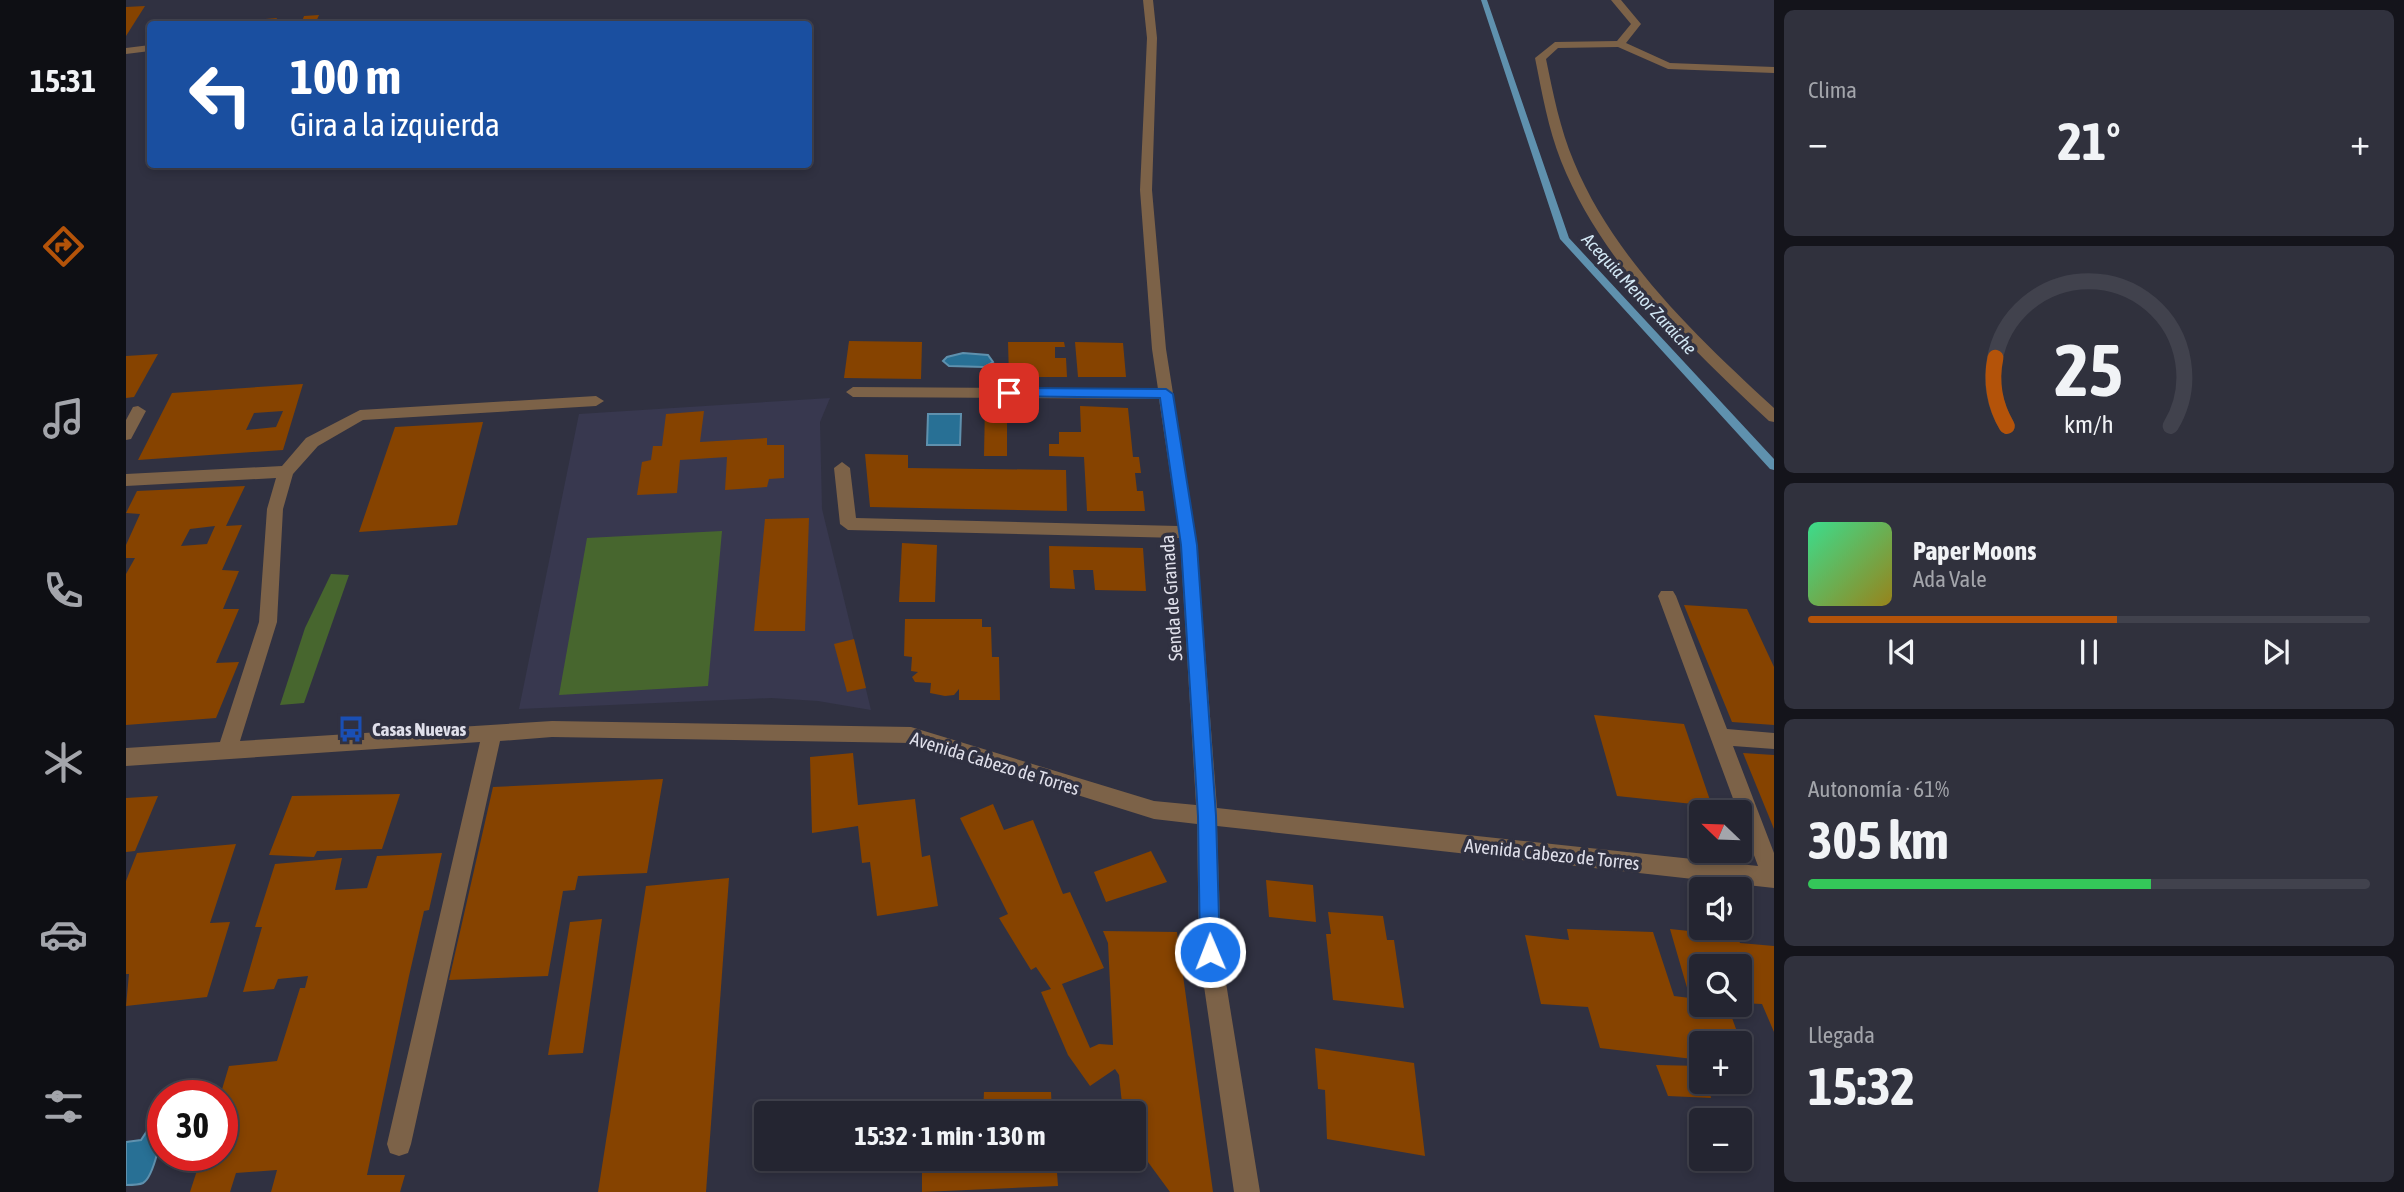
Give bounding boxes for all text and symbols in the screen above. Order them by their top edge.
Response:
text: 100 m [290,48,401,104]
icon: left [175,49,266,140]
text: 15:31 [30,62,96,99]
text: Clima [1808,77,1857,103]
text: Gira a la izquierda [290,106,500,143]
text: 21° [2057,111,2121,171]
text: − [1808,120,1828,163]
text: + [2350,120,2370,163]
icon: directions [39,222,88,271]
water label: Acequia Menor Zaraiche [1577,228,1701,359]
text: 25 [2055,328,2123,411]
pin [979,363,1039,423]
icon: arrive [990,374,1028,412]
icon: music [39,394,88,443]
text: km/h [2064,409,2114,437]
street label: Senda de Granada [1156,534,1186,662]
text: Paper Moons [1913,536,2036,566]
icon: phone [39,566,88,615]
text: Ada Vale [1913,566,1987,592]
icon: previous [1883,633,1921,671]
icon: pause [2070,633,2108,671]
icon: next [2257,633,2295,671]
bus stop icon: Casas Nuevas [336,714,366,744]
place label: Casas Nuevas [372,718,467,740]
street label: Avenida Cabezo de Torres [908,727,1083,799]
icon: climate [39,738,88,787]
text: Autonomía · 61% [1808,776,1949,802]
north arrow [1689,800,1752,863]
map controls [1689,800,1752,1171]
text: 305 km [1808,810,1949,870]
street label: Avenida Cabezo de Torres [1463,834,1641,874]
button: sound [1689,877,1752,940]
icon: car [39,910,88,959]
position arrow [1173,915,1247,989]
button: search [1689,954,1752,1017]
text: Llegada [1808,1022,1875,1048]
button: + [1689,1031,1752,1094]
text: 15:32 [1808,1056,1915,1116]
speed limit sign: 30 [147,1080,238,1171]
icon: filters [39,1082,88,1131]
button: − [1689,1108,1752,1171]
text: 15:32 · 1 min · 130 m [855,1121,1045,1151]

